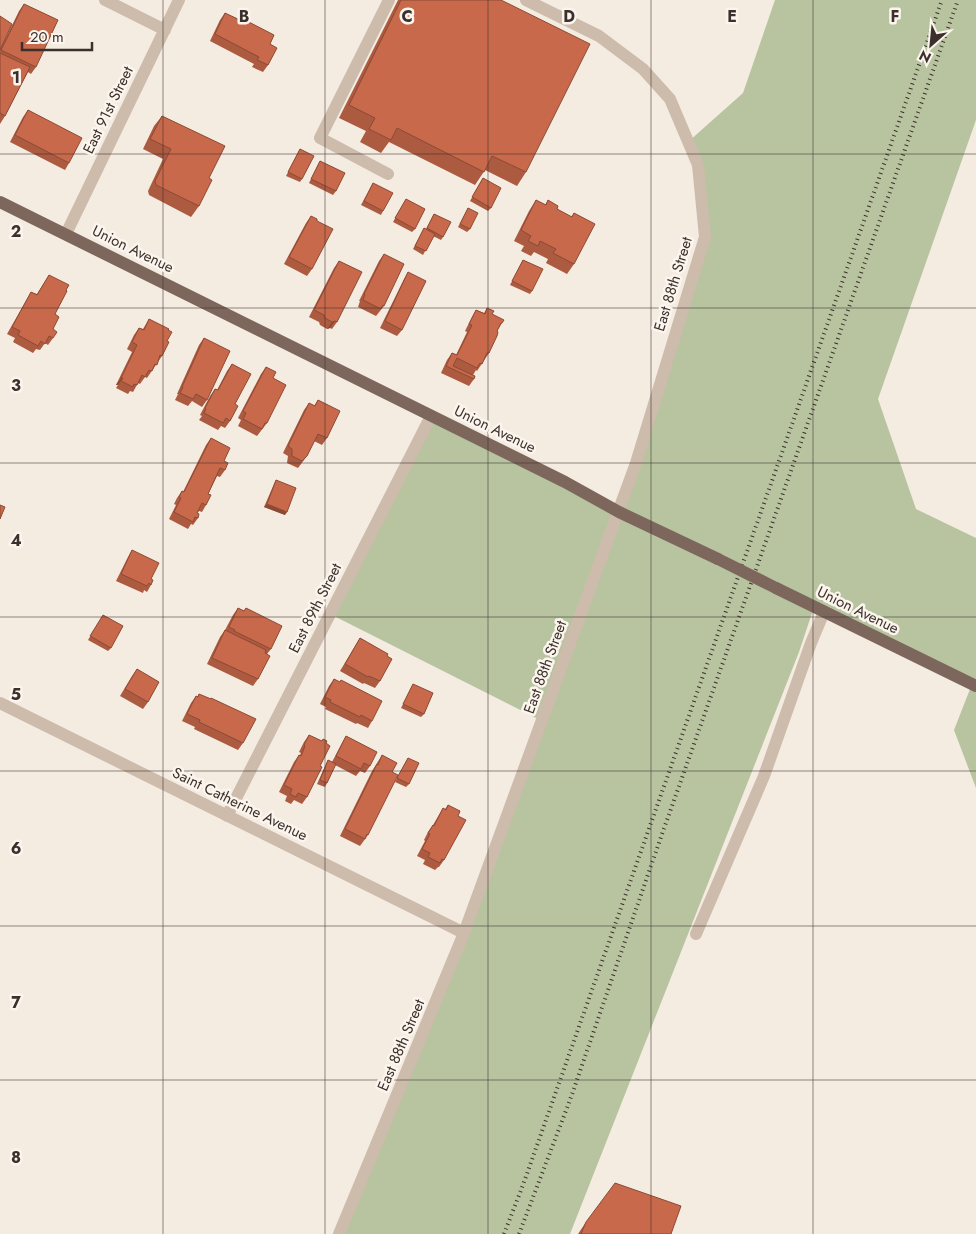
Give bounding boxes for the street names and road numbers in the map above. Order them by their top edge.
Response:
street label: East 91st Street [77,62,139,157]
street label: Union Avenue [88,220,178,278]
street label: East 88th Street [648,234,698,334]
street label: Union Avenue [450,400,540,458]
street label: East 89th Street [283,559,347,657]
street label: Union Avenue [813,581,903,639]
street label: East 88th Street [518,617,572,717]
street label: Saint Catherine Avenue [169,762,312,846]
street label: East 88th Street [372,995,430,1094]

